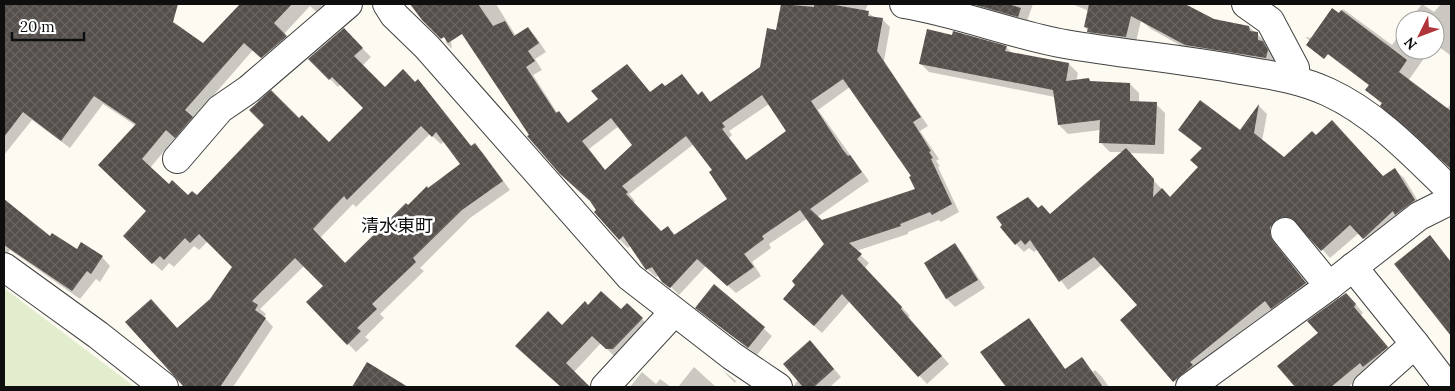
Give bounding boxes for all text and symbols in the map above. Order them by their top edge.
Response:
scale bar [12,10,85,42]
north arrow [1395,10,1445,60]
text: 20 m [20,17,55,36]
text: N [1400,34,1421,54]
district label: 清水東町 [361,214,433,237]

